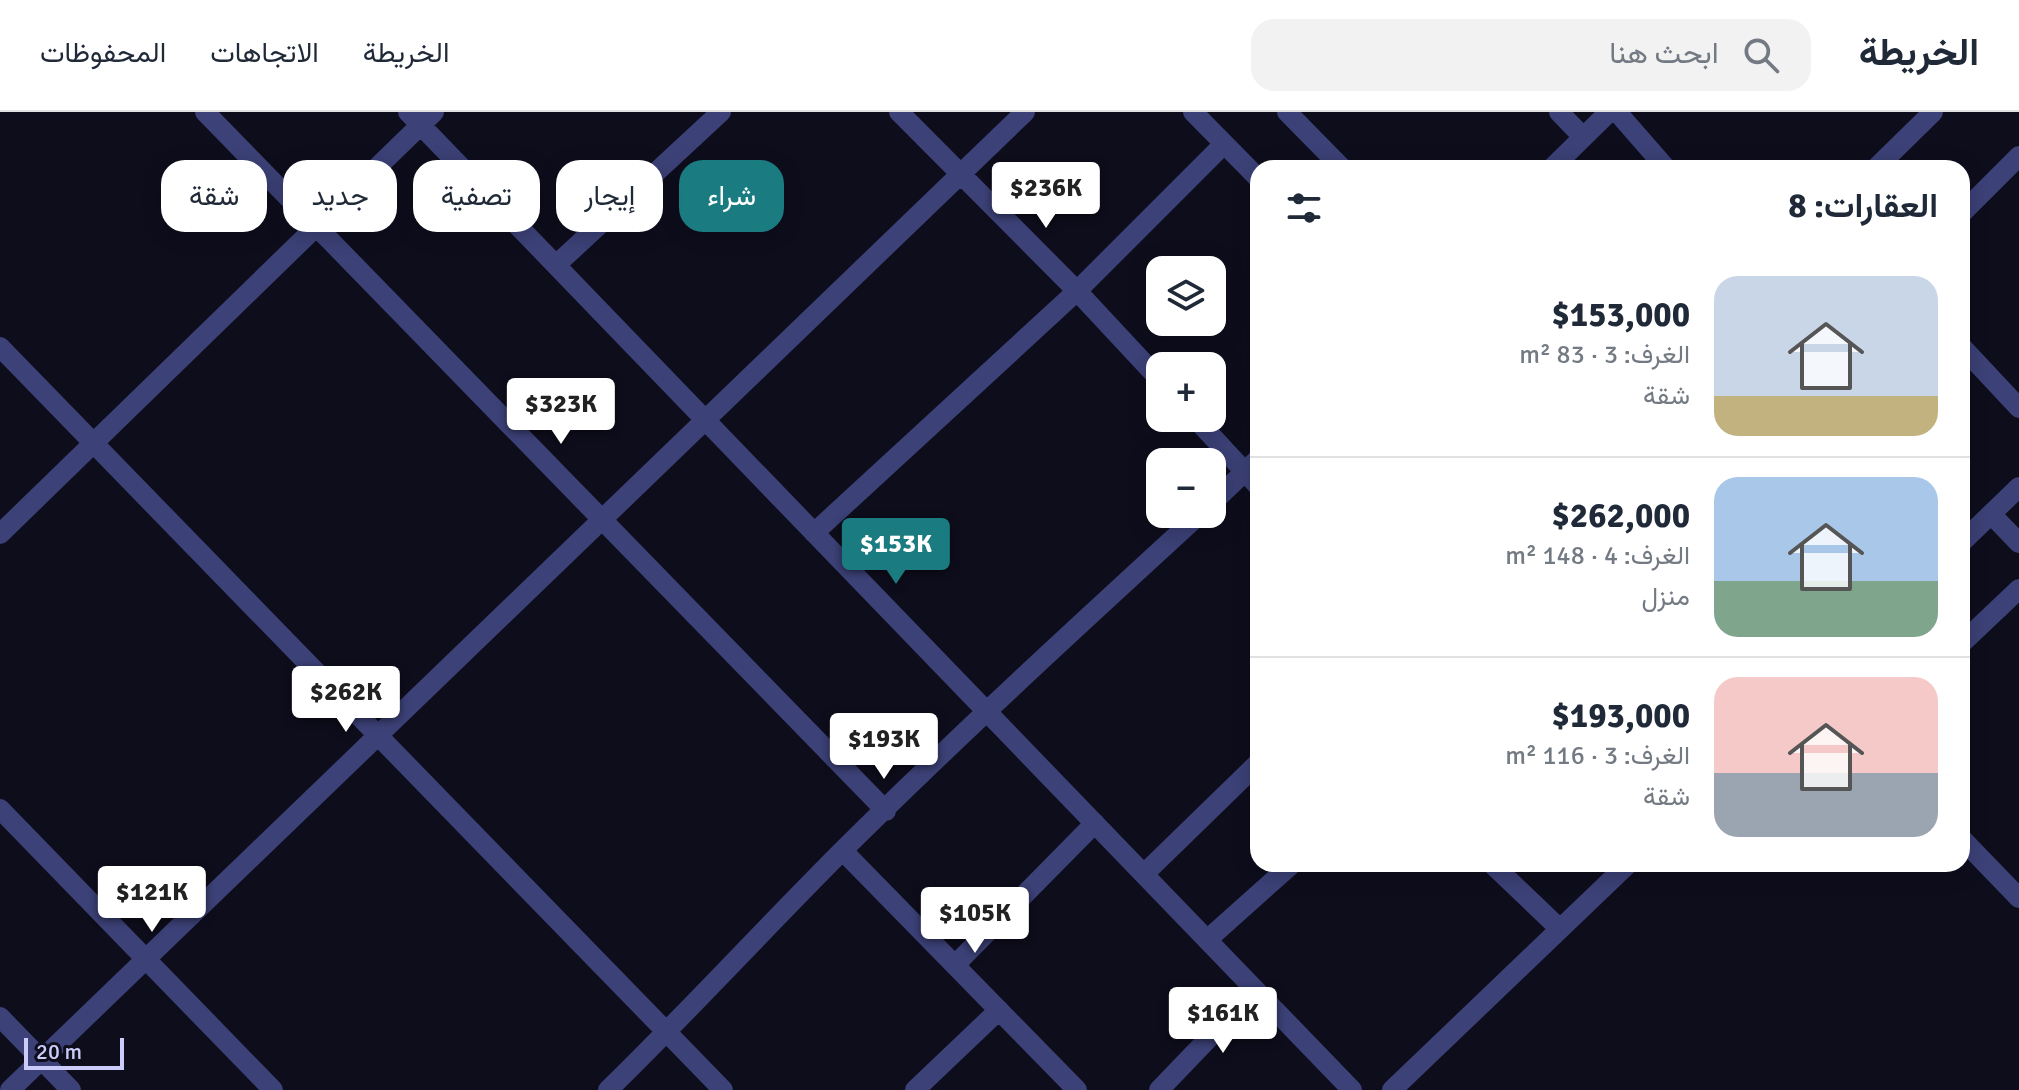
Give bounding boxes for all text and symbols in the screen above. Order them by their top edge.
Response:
search box [1251,19,1811,91]
text: الخريطة [1859,29,1979,76]
icon: search [1739,33,1783,77]
text: ابحث هنا [1609,35,1719,72]
text: المحفوظات [40,36,166,70]
text: الاتجاهات [210,36,319,70]
text: الخريطة [363,36,449,70]
chip: شقة [161,160,267,232]
chip: جديد [283,160,397,232]
chip: تصفية [413,160,540,232]
chip: إيجار [556,160,663,232]
chip: شراء [679,160,784,232]
pin: $236K [990,162,1102,230]
text: $236K [1010,172,1082,204]
text: العقارات: 8 [1788,185,1938,227]
icon: filters [1282,186,1326,230]
map controls [1146,256,1226,528]
button: layers [1146,256,1226,336]
text: $153,000 [1551,294,1690,336]
icon: home [1778,308,1874,404]
text: الغرف: 3 · 83 m² [1519,339,1690,371]
button: + [1146,352,1226,432]
pin: $323K [505,378,617,446]
text: شقة [1643,380,1690,412]
text: $323K [525,388,597,420]
button: − [1146,448,1226,528]
text: $262,000 [1551,495,1690,537]
icon: home [1778,509,1874,605]
pin: $153K [840,518,952,586]
text: $153K [860,528,932,560]
text: الغرف: 4 · 148 m² [1505,540,1690,572]
text: منزل [1641,581,1690,613]
pin: $262K [290,666,402,734]
text: $262K [310,676,382,708]
text: $193,000 [1551,695,1690,737]
icon: home [1778,709,1874,805]
pin: $193K [828,713,940,781]
text: $193K [848,723,920,755]
text: الغرف: 3 · 116 m² [1505,740,1690,772]
text: شقة [1643,781,1690,813]
pin: $121K [96,866,208,934]
text: $121K [116,876,188,908]
pin: $105K [919,887,1031,955]
text: $105K [939,897,1011,929]
pin: $161K [1167,987,1279,1055]
text: $161K [1187,997,1259,1029]
scale bar [24,1034,124,1070]
text: 20 m [36,1038,82,1065]

